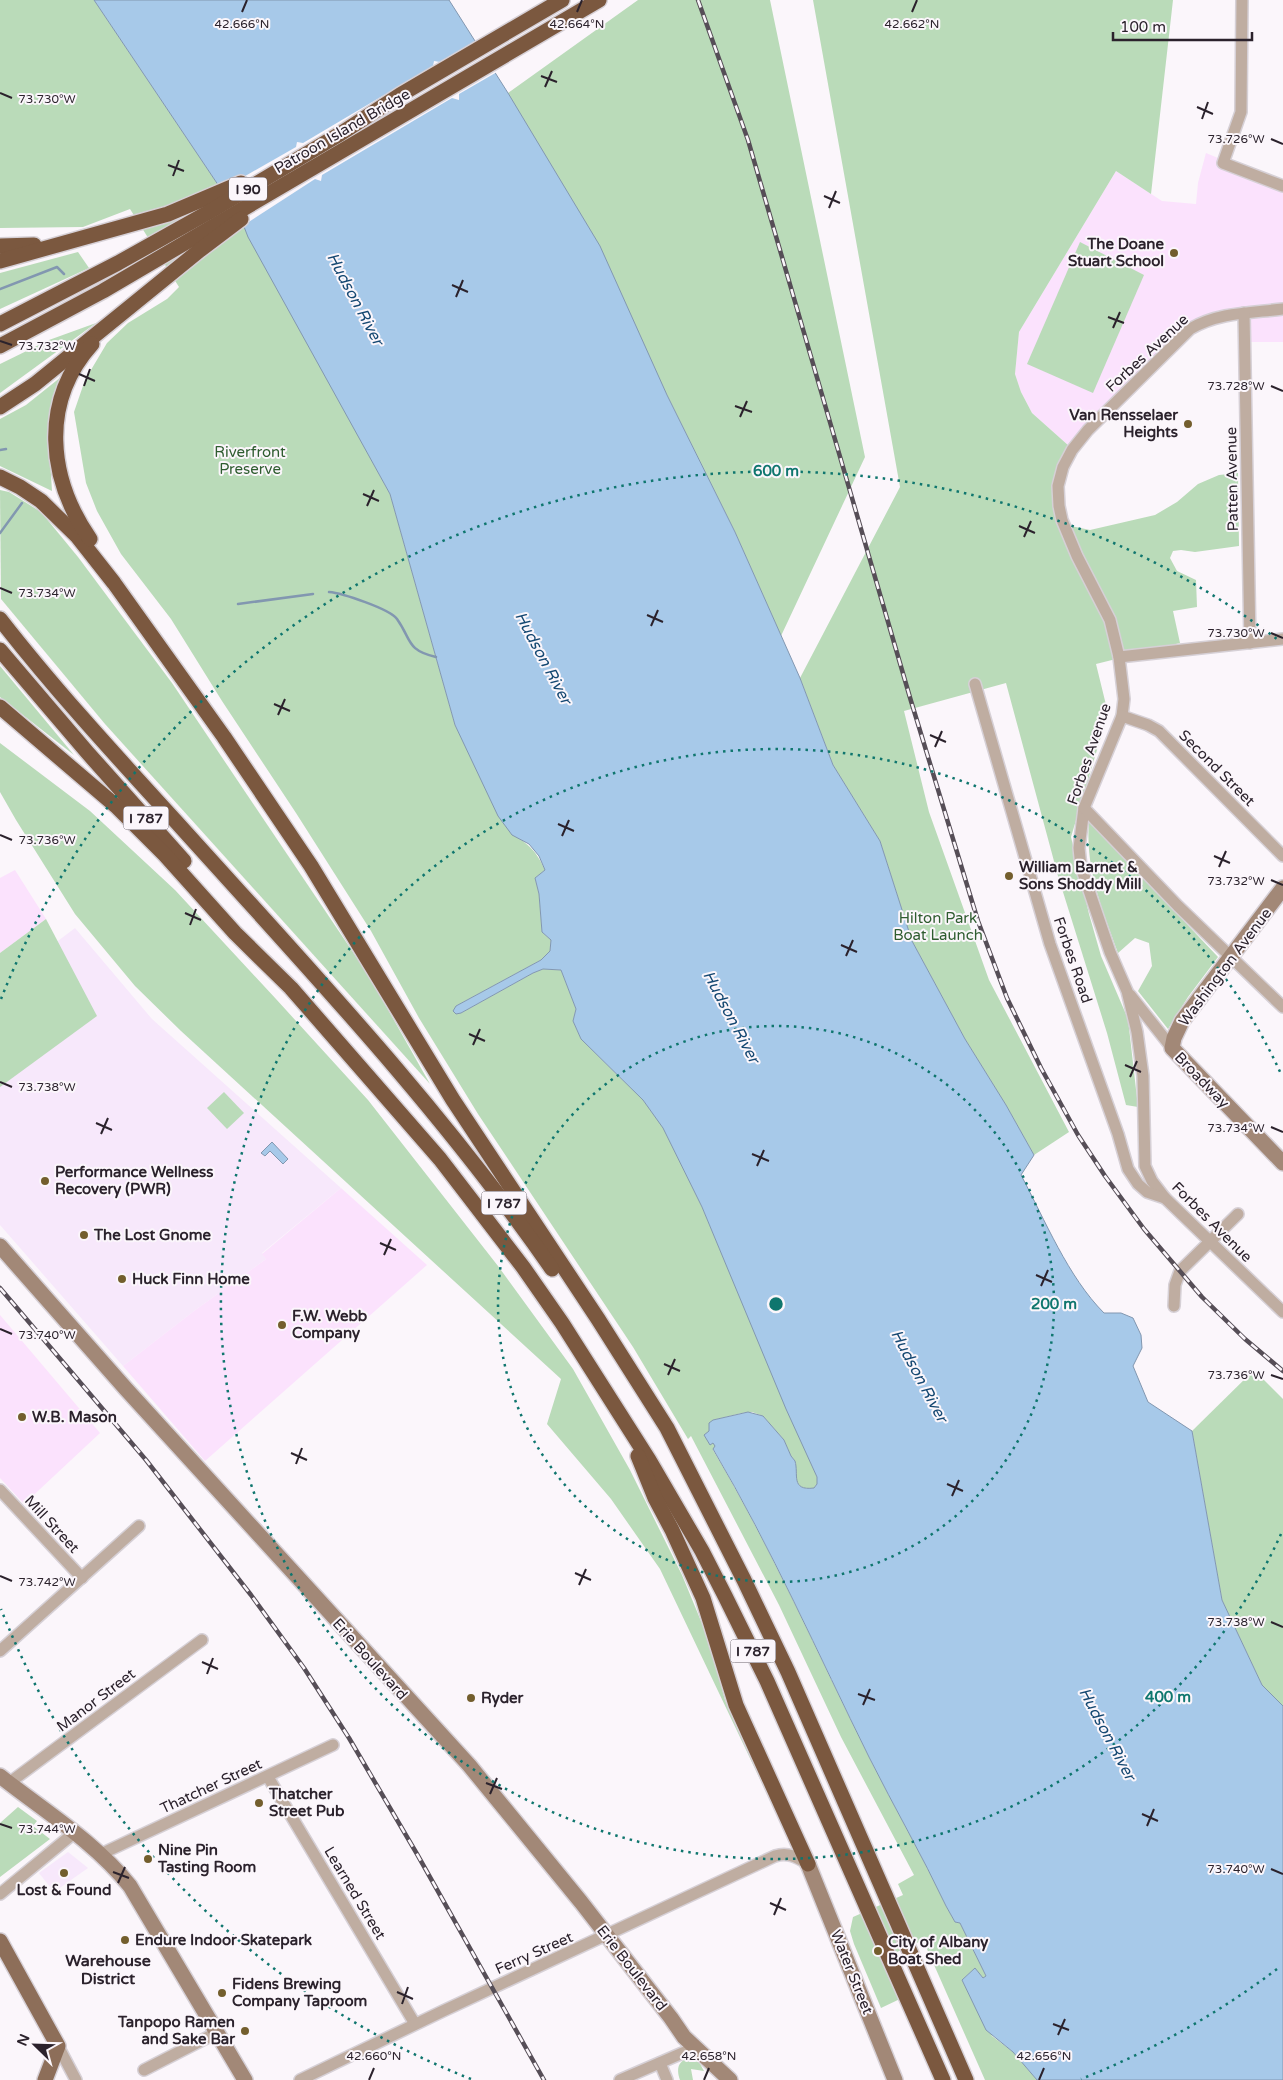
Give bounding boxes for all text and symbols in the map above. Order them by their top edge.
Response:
scale bar [1113,10,1252,42]
text: 42.666°N [215,17,269,31]
text: 42.664°N [550,17,604,31]
text: 42.662°N [885,17,939,31]
text: 100 m [1120,18,1166,36]
street label: Patroon Island Bridge [271,85,413,177]
text: 73.730°W [18,92,76,106]
text: 73.726°W [1207,132,1265,146]
road number: I 90 [229,178,267,200]
place label: The Doane Stuart School [1068,235,1165,270]
marker: The Doane Stuart School [1168,247,1180,259]
water label: Hudson River [322,249,389,350]
street label: Forbes Avenue [1102,310,1192,396]
text: 73.732°W [18,339,76,353]
text: 73.728°W [1207,379,1265,393]
place label: Van Rensselaer Heights [1069,406,1178,442]
marker: Van Rensselaer Heights [1182,418,1194,430]
street label: Patten Avenue [1222,427,1242,531]
park label: Riverfront Preserve [214,443,286,478]
text: 600 m [753,462,799,480]
text: 73.734°W [18,586,76,600]
water label: Hudson River [510,608,577,709]
text: 73.730°W [1207,626,1265,640]
street label: Forbes Avenue [1063,701,1115,807]
street label: Second Street [1175,726,1259,810]
road number: I 787 [124,806,168,830]
text: 73.736°W [18,833,76,847]
place label: William Barnet & Sons Shoddy Mill [1019,858,1141,894]
marker: William Barnet & Sons Shoddy Mill [1003,870,1015,882]
text: 73.732°W [1207,874,1265,888]
street label: Washington Avenue [1175,904,1275,1030]
park label: Hilton Park Boat Launch [893,909,983,944]
street label: Forbes Road [1050,914,1096,1006]
water label: Hudson River [698,967,765,1068]
street label: Broadway [1171,1048,1233,1112]
text: 73.738°W [18,1080,76,1094]
text: 73.734°W [1207,1121,1265,1135]
place label: Performance Wellness Recovery (PWR) [55,1163,213,1199]
marker: Performance Wellness Recovery (PWR) [39,1175,51,1187]
street label: Forbes Avenue [1168,1178,1256,1266]
road number: I 787 [482,1192,526,1214]
place label: The Lost Gnome [93,1226,211,1244]
marker: The Lost Gnome [78,1229,90,1241]
place label: Huck Finn Home [132,1270,250,1288]
marker: Huck Finn Home [116,1273,128,1285]
centre of rings [767,1295,785,1313]
text: 200 m [1031,1295,1077,1313]
place label: F.W. Webb Company [292,1307,368,1343]
marker: F.W. Webb Company [276,1319,288,1331]
water label: Hudson River [886,1326,953,1427]
text: 73.740°W [18,1328,76,1342]
text: 73.736°W [1207,1368,1265,1382]
place label: W.B. Mason [32,1408,117,1426]
marker: W.B. Mason [16,1411,28,1423]
street label: Mill Street [21,1491,83,1557]
text: 73.742°W [18,1575,76,1589]
street label: Erie Boulevard [329,1615,411,1703]
text: 73.738°W [1207,1615,1265,1629]
road number: I 787 [730,1640,776,1662]
street label: Manor Street [53,1664,139,1735]
water label: Hudson River [1074,1684,1141,1785]
text: 400 m [1145,1688,1191,1706]
place label: Ryder [481,1689,524,1708]
marker: Ryder [465,1692,477,1704]
street label: Thatcher Street [157,1754,265,1817]
place label: Thatcher Street Pub [268,1785,345,1820]
marker: Thatcher Street Pub [253,1797,265,1809]
text: 73.744°W [18,1822,76,1836]
place label: Nine Pin Tasting Room [157,1841,256,1877]
street label: Learned Street [320,1843,390,1943]
marker: Nine Pin Tasting Room [142,1853,154,1865]
text: 73.740°W [1207,1862,1265,1876]
marker: Lost & Found [58,1867,70,1879]
place label: Lost & Found [17,1881,111,1899]
street label: Erie Boulevard [593,1922,671,2014]
street label: Water Street [827,1927,877,2017]
street label: Ferry Street [492,1928,576,1978]
place label: Endure Indoor Skatepark [135,1931,312,1950]
place label: City of Albany Boat Shed [888,1933,988,1968]
marker: Endure Indoor Skatepark [119,1934,131,1946]
marker: City of Albany Boat Shed [872,1945,884,1957]
district label: Warehouse District [65,1951,151,1989]
place label: Fidens Brewing Company Taproom [232,1975,367,2011]
marker: Fidens Brewing Company Taproom [216,1987,228,1999]
place label: Tanpopo Ramen and Sake Bar [117,2013,235,2048]
north arrow [10,2020,60,2070]
marker: Tanpopo Ramen and Sake Bar [239,2025,251,2037]
text: N [13,2032,34,2049]
text: 42.660°N [347,2049,401,2063]
text: 42.658°N [682,2049,736,2063]
text: 42.656°N [1017,2049,1071,2063]

